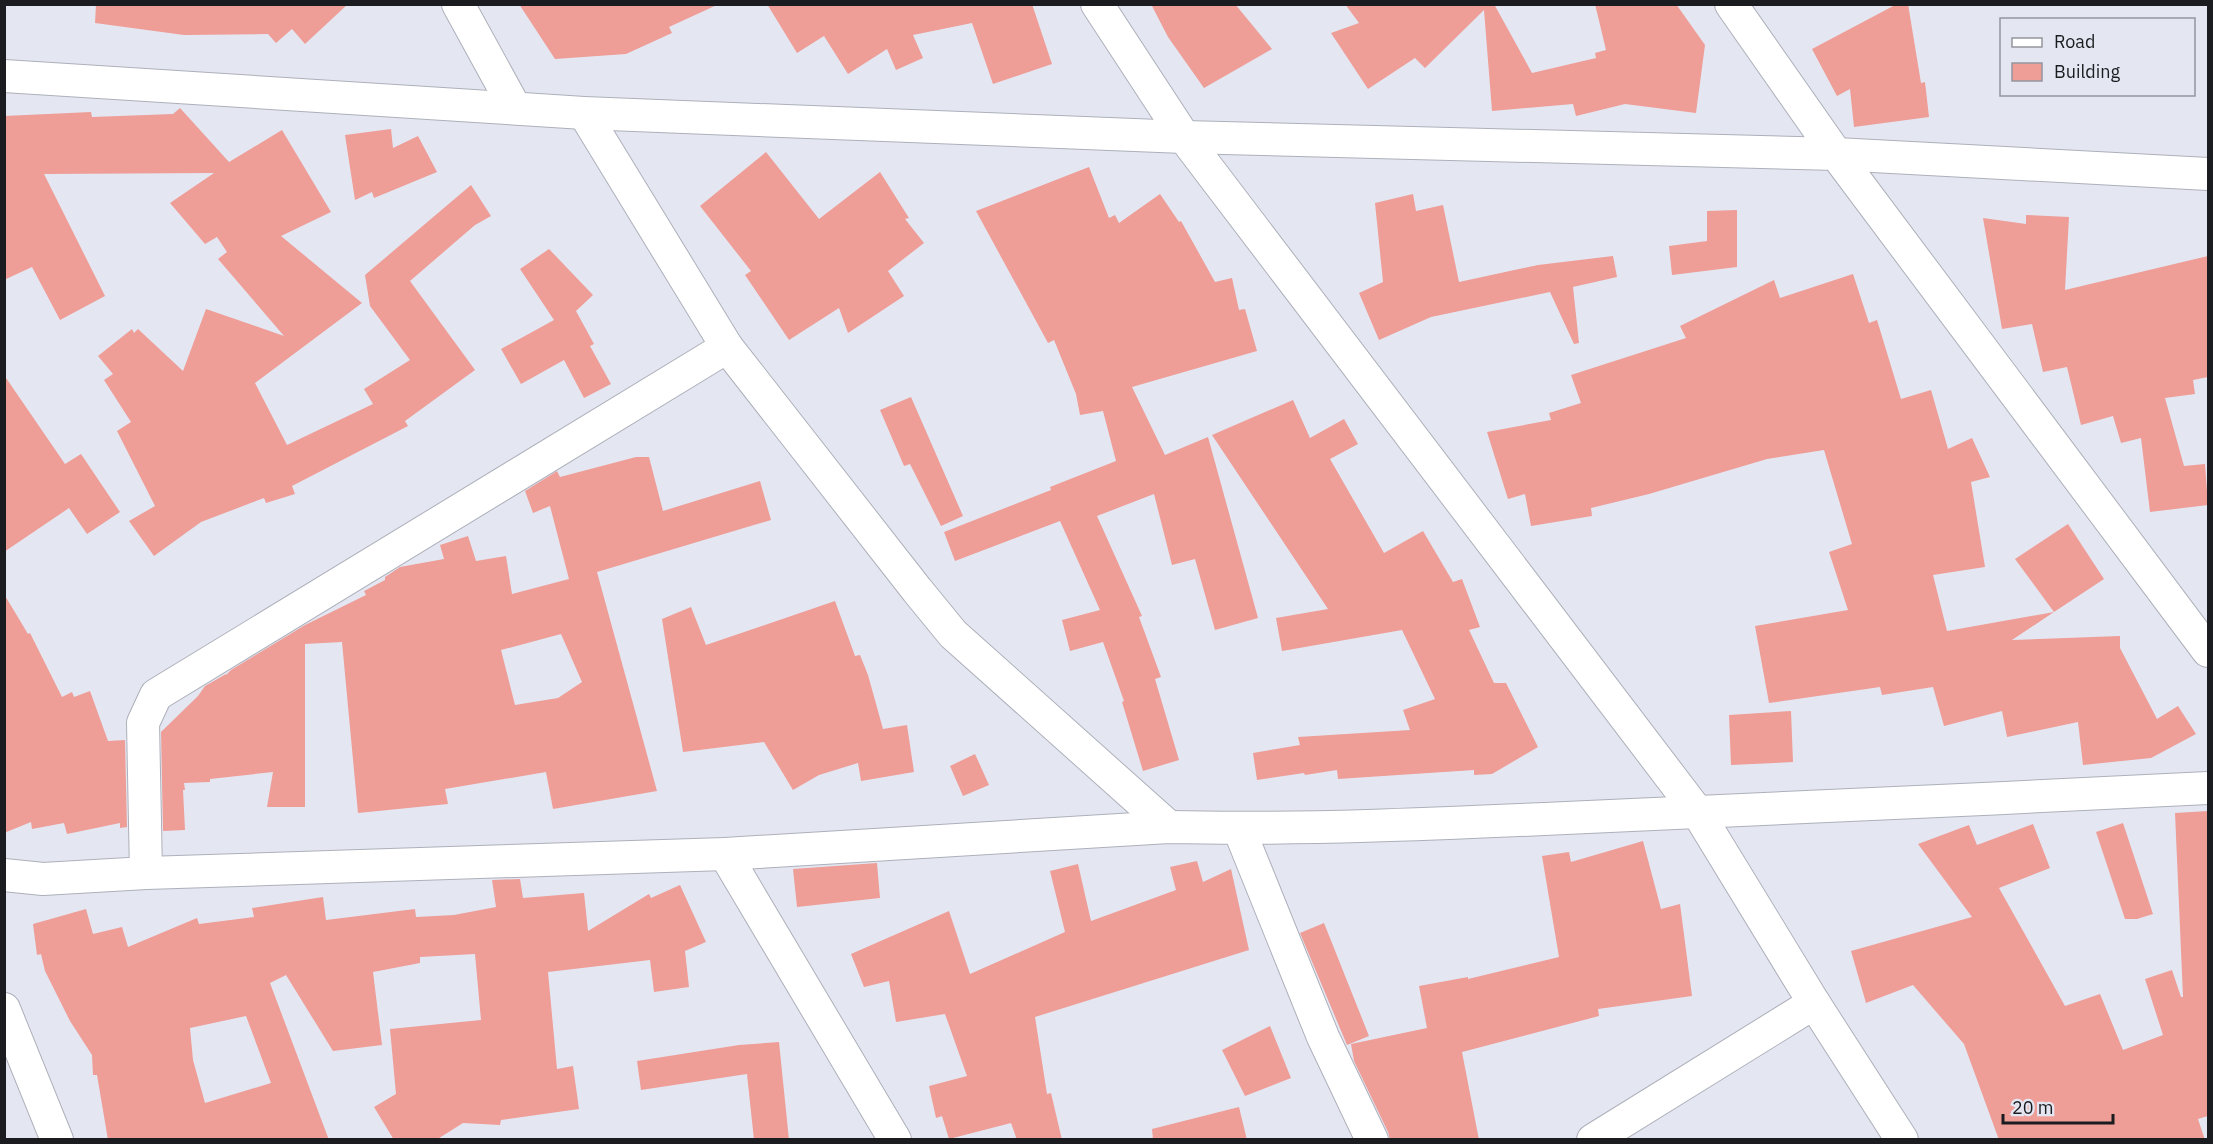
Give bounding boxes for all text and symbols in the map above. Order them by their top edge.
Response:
legend [2000,18,2195,96]
text: Road [2054,30,2095,53]
text: Building [2054,60,2121,83]
scale bar [2003,1087,2112,1125]
text: 20 m [2012,1096,2054,1119]

